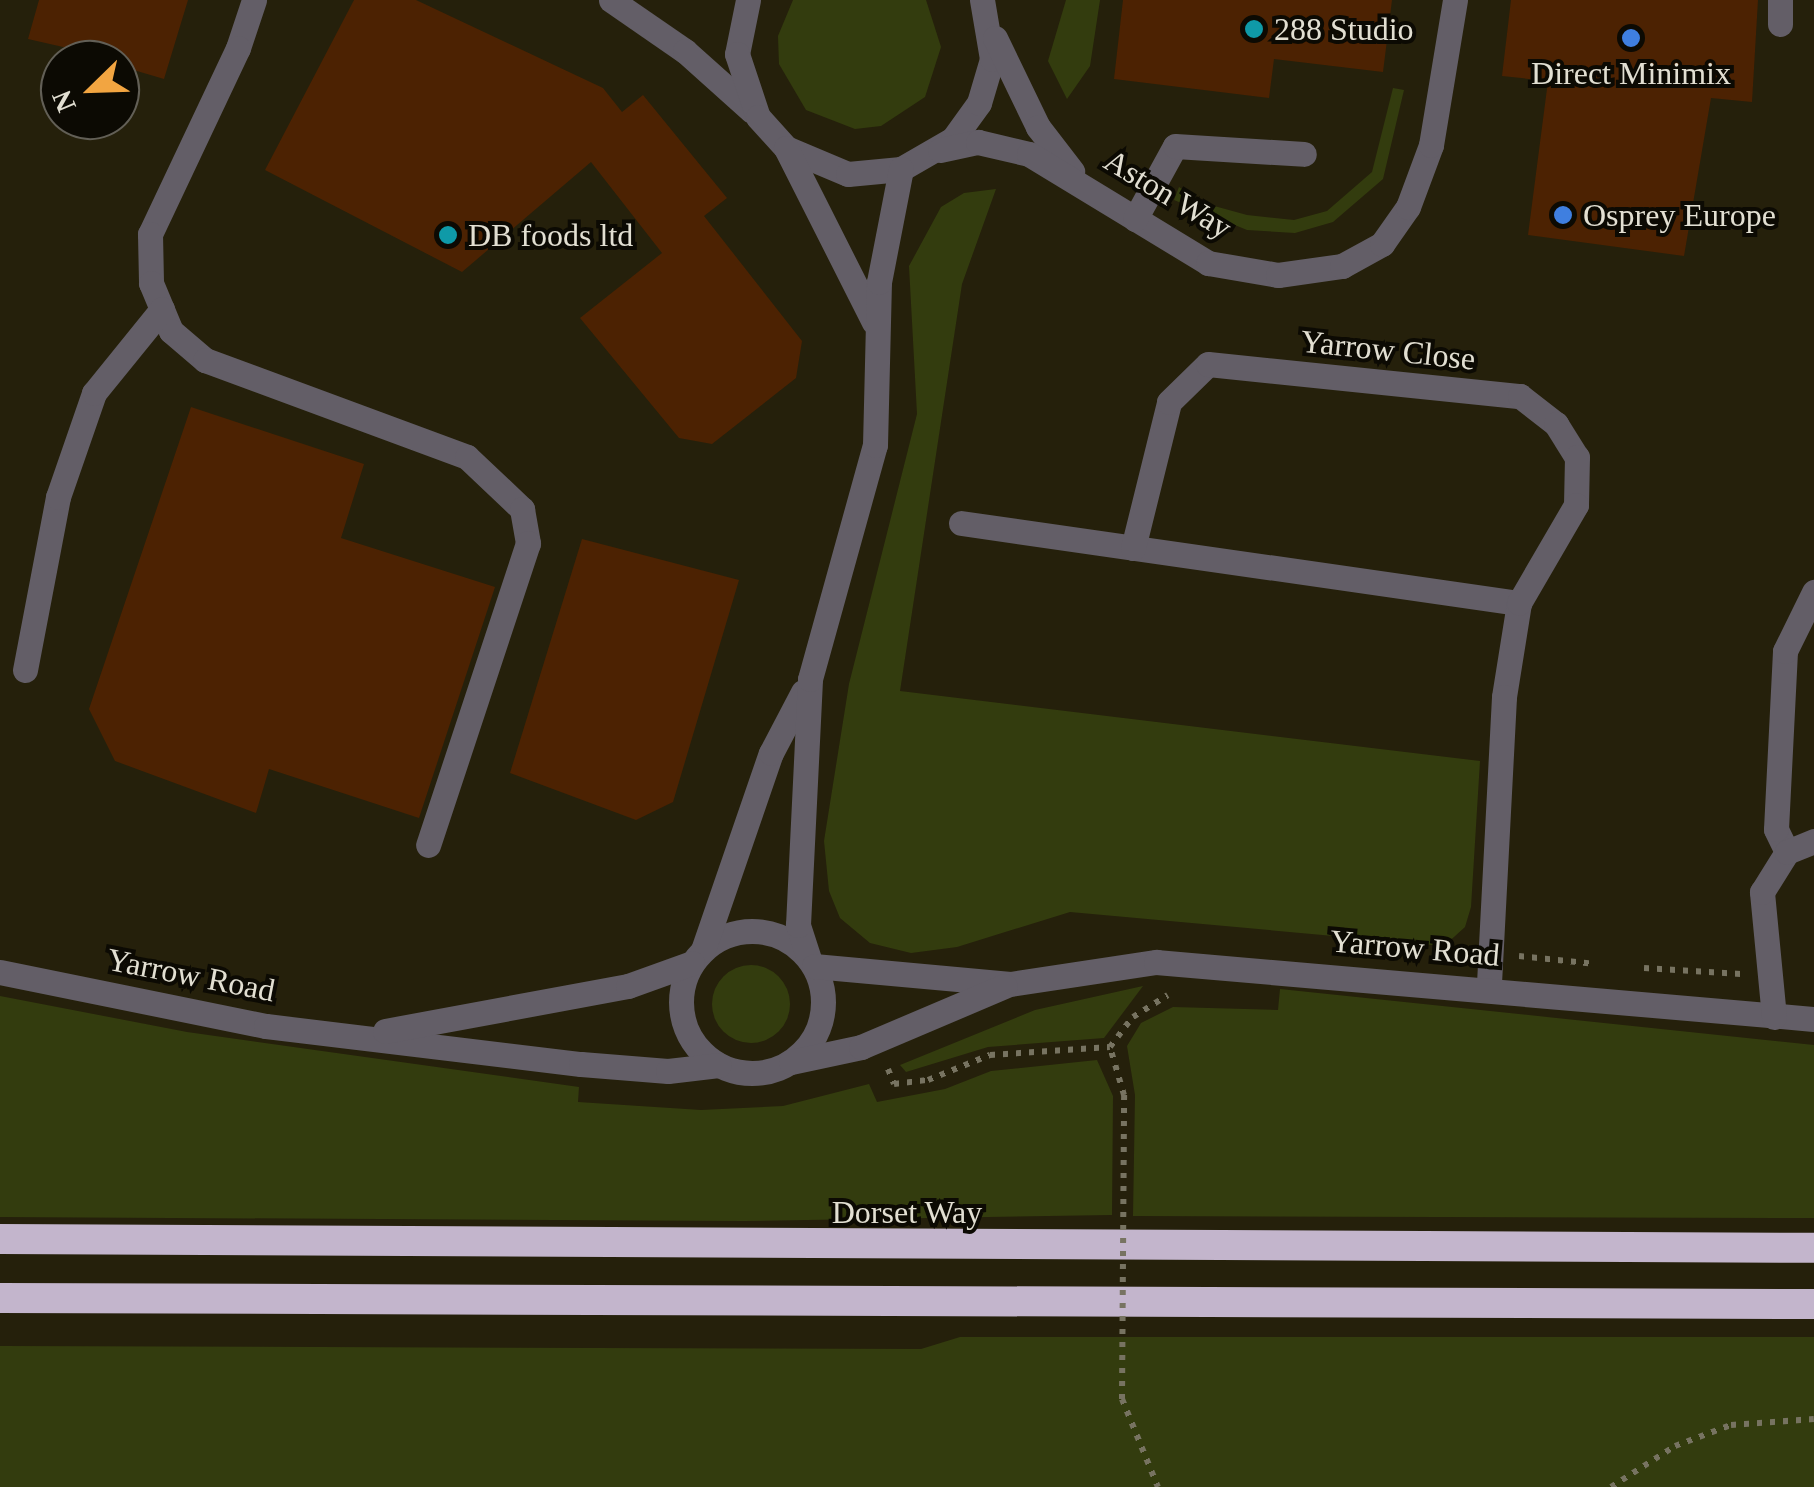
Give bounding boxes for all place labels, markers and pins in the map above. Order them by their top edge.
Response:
place label: 288 Studio [1274,10,1414,48]
marker: 288 Studio [1243,18,1265,40]
marker: Direct Minimix [1620,27,1642,49]
place label: Direct Minimix [1531,54,1731,92]
place label: Osprey Europe [1583,196,1776,234]
marker: Osprey Europe [1552,204,1574,226]
place label: DB foods ltd [468,216,633,254]
marker: DB foods ltd [437,224,459,246]

